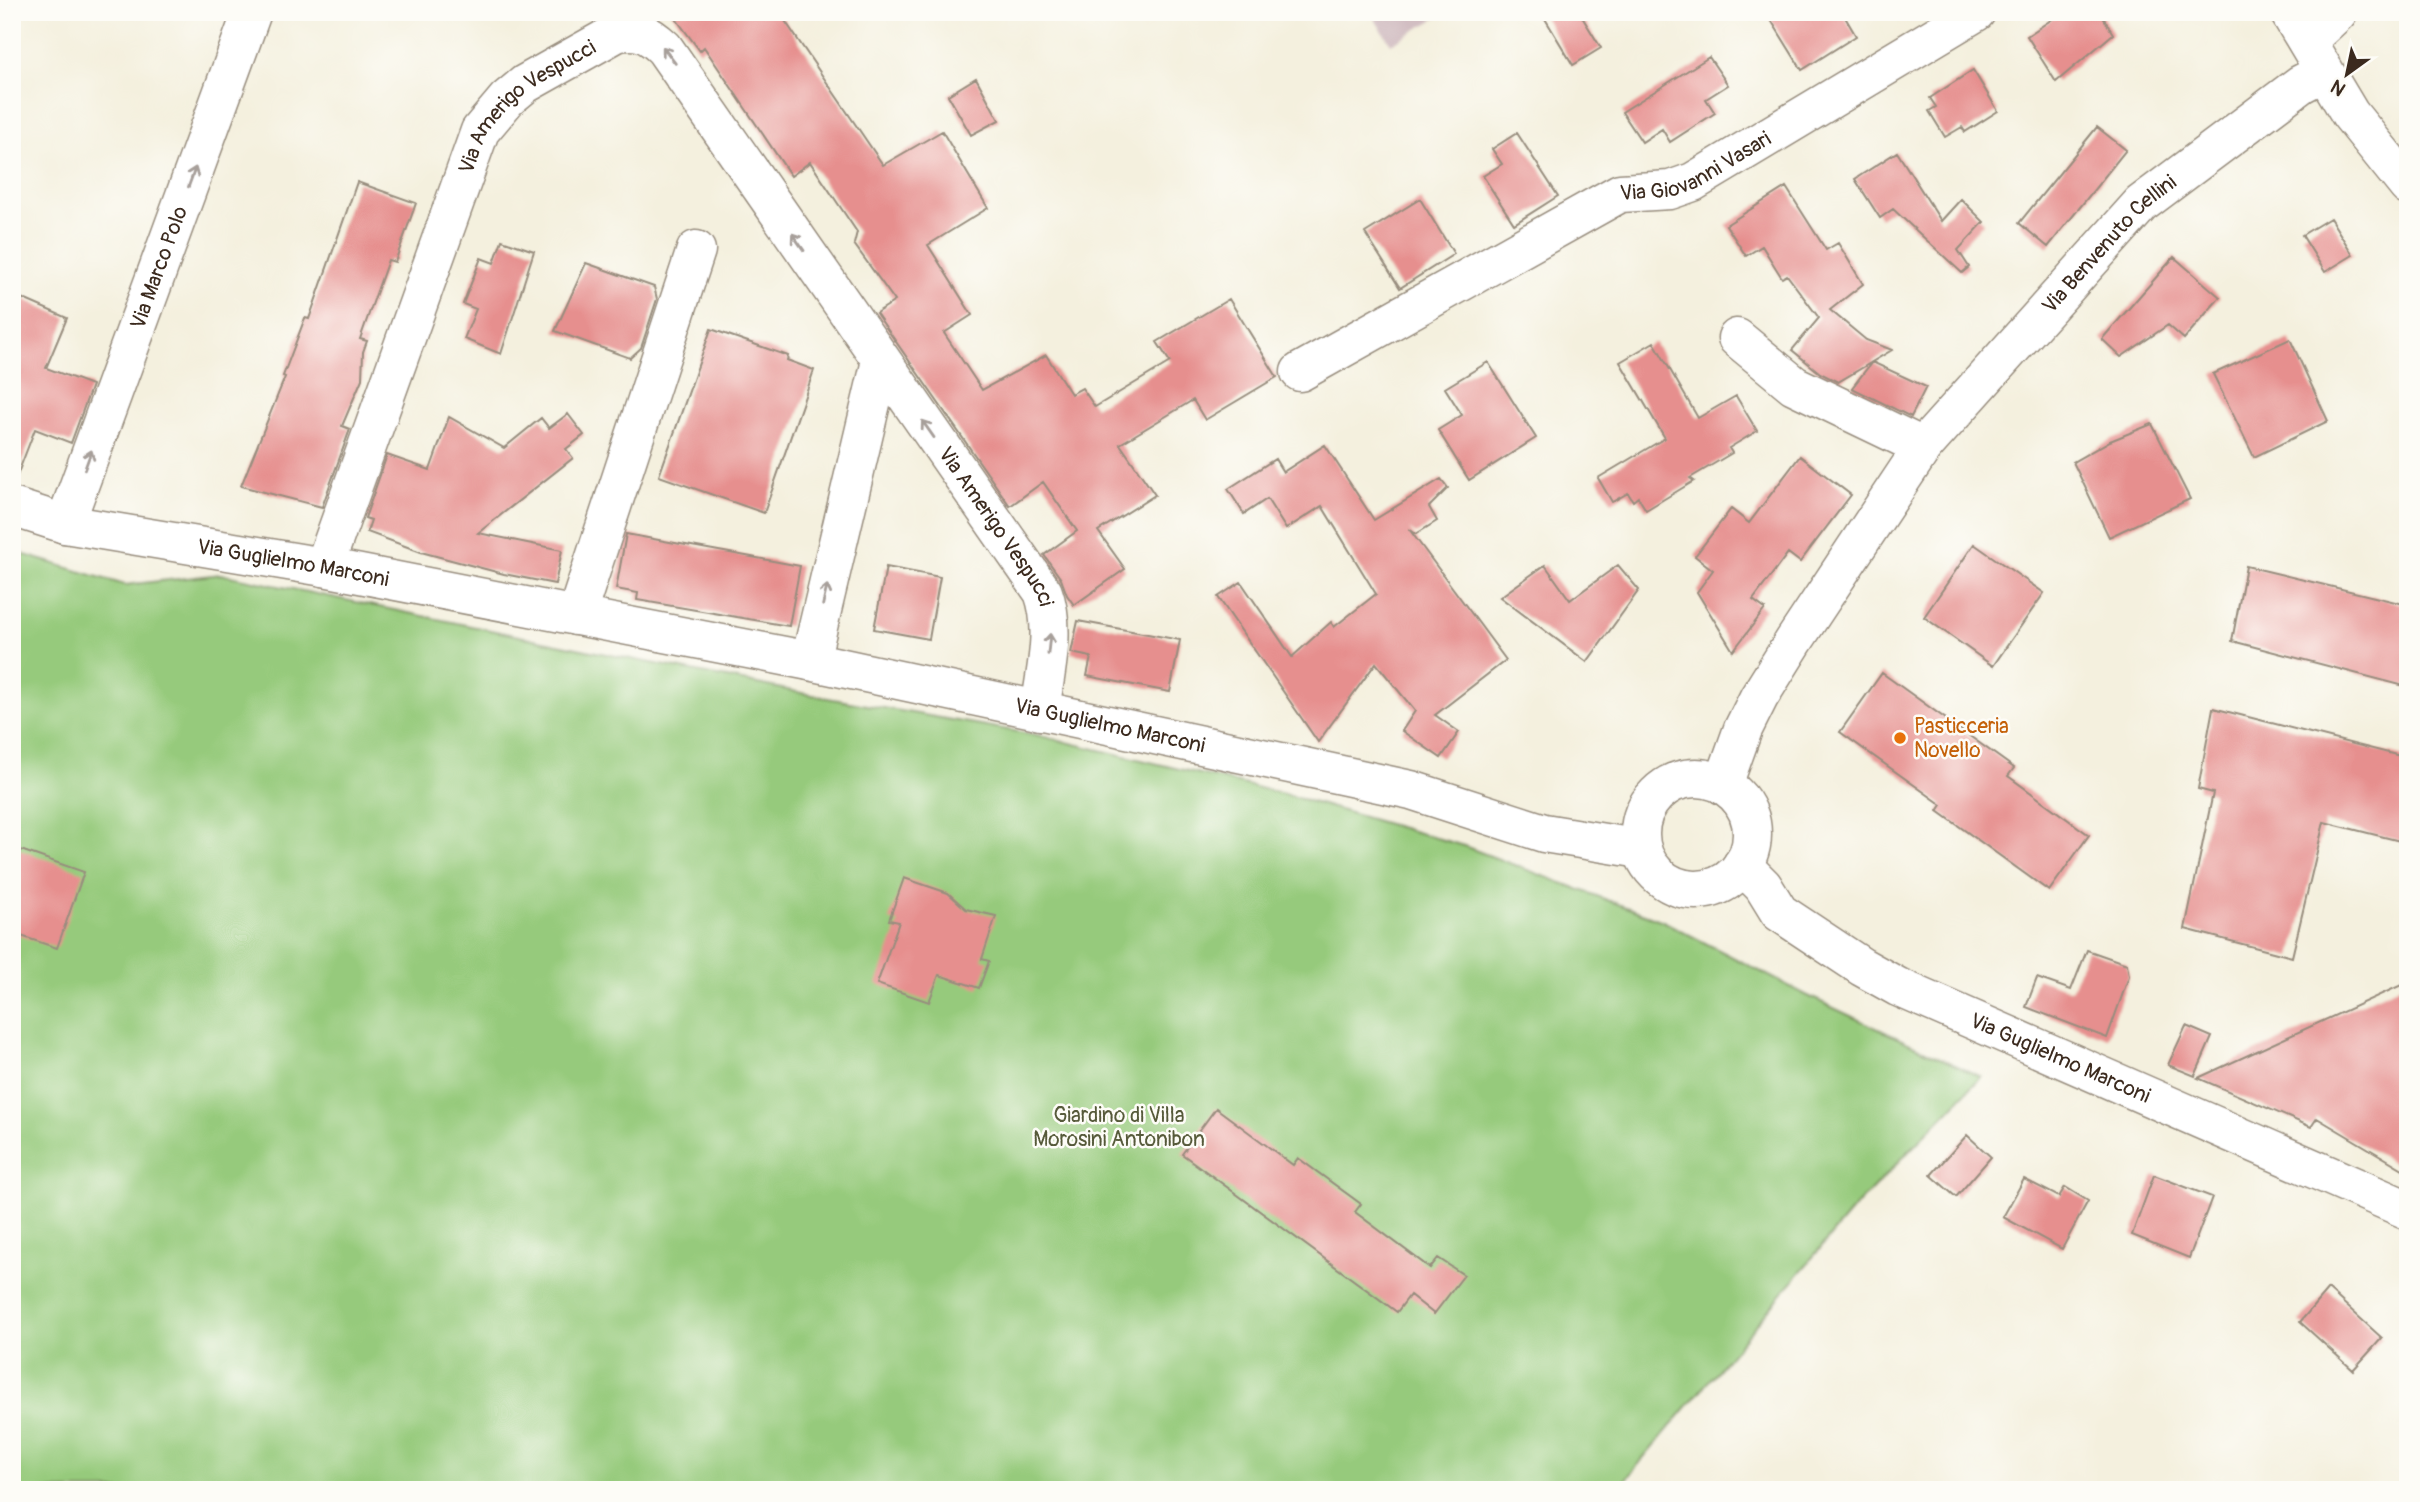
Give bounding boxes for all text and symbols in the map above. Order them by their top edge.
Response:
street label: Via Amerigo Vespucci [453,34,601,177]
north arrow [2312,38,2382,108]
one-way arrow [661,47,676,65]
text: N [2326,74,2350,101]
street label: Via Giovanni Vasari [1619,125,1776,207]
one-way arrow [187,166,199,188]
street label: Via Benvenuto Cellini [2036,169,2182,319]
street label: Via Marco Polo [124,203,194,333]
one-way arrow [791,233,805,252]
one-way arrow [921,420,935,439]
street label: Via Amerigo Vespucci [932,442,1060,609]
one-way arrow [83,449,96,471]
street label: Via Guglielmo Marconi [195,533,391,593]
one-way arrow [819,584,833,607]
one-way arrow [1043,633,1056,655]
street label: Via Guglielmo Marconi [1012,692,1208,759]
place label: Pasticceria Novello [1914,713,2009,764]
marker: Pasticceria Novello [1892,730,1908,746]
street label: Via Guglielmo Marconi [1966,1007,2155,1110]
park label: Giardino di Villa Morosini Antonibon [1033,1102,1205,1153]

